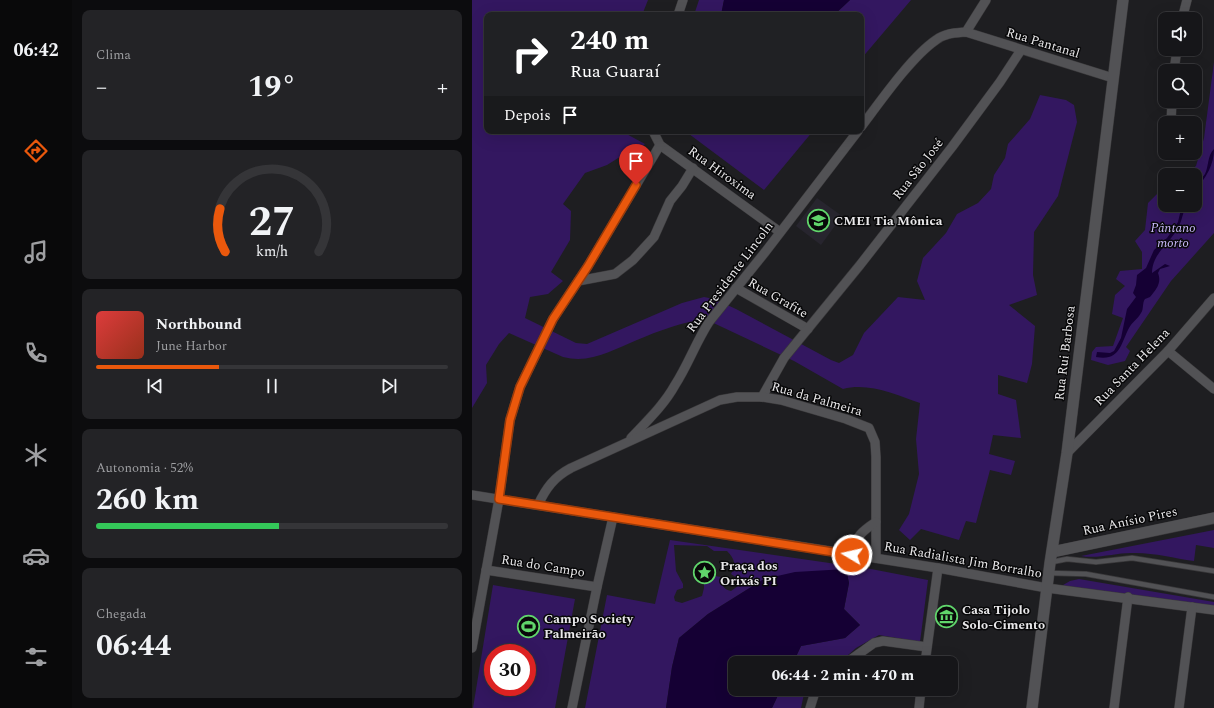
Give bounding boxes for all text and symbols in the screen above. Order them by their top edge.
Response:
map controls [1158,12,1202,212]
button: sound [1158,12,1202,56]
text: 240 m [570,19,649,62]
street label: Rua Pantanal [1004,22,1082,64]
icon: right [504,28,556,80]
text: 06:42 [13,37,59,64]
text: Clima [96,45,131,65]
text: Rua Guaraí [570,58,660,85]
text: 19° [248,64,296,110]
button: search [1158,64,1202,108]
text: − [96,71,107,104]
text: + [437,71,448,104]
text: Depois [504,104,551,127]
icon: arrive [559,104,581,126]
button: + [1158,116,1202,160]
street label: Rua São José [888,134,948,204]
icon: directions [22,137,50,165]
street label: Rua Hiroxima [684,141,761,205]
pin [619,144,653,185]
icon: arrive [625,150,647,172]
button: − [1158,168,1202,212]
text: 27 [249,191,295,254]
school or university icon: CMEI Tia Mônica [806,208,832,234]
place label: CMEI Tia Mônica [834,211,943,231]
street label: Rua Presidente Lincoln [682,217,779,337]
park label: Pântano morto [1150,218,1196,253]
icon: music [22,238,50,266]
text: km/h [256,241,288,263]
street label: Rua Grafite [744,273,812,323]
street label: Rua Rui Barbosa [1049,304,1081,401]
text: Northbound [156,313,242,336]
street label: Rua Santa Helena [1090,323,1175,410]
text: June Harbor [156,336,227,356]
icon: phone [22,339,50,367]
icon: previous [144,375,166,397]
icon: pause [261,375,283,397]
icon: next [378,375,400,397]
street label: Rua da Palmeira [769,376,865,422]
icon: climate [22,441,50,469]
text: Autonomia · 52% [96,458,193,478]
text: 260 km [96,477,199,523]
street label: Rua Anísio Pires [1081,501,1179,541]
position arrow [831,534,873,576]
street label: Rua Radialista Jim Borralho [882,536,1044,584]
icon: car [22,542,50,570]
street label: Rua do Campo [500,550,586,582]
place label: Praça dos Orixás PI [720,556,778,591]
place icon: Praça dos Orixás PI [691,560,717,586]
place label: Casa Tijolo Solo-Cimento [962,600,1045,635]
text: Chegada [96,604,146,624]
museum icon: Casa Tijolo Solo-Cimento [933,604,959,630]
place label: Campo Society Palmeirão [544,609,634,644]
sports icon: Campo Society Palmeirão [515,613,541,639]
text: 06:44 [96,623,171,669]
icon: filters [22,643,50,671]
speed limit sign: 30 [484,644,536,696]
text: 06:44 · 2 min · 470 m [772,664,914,687]

